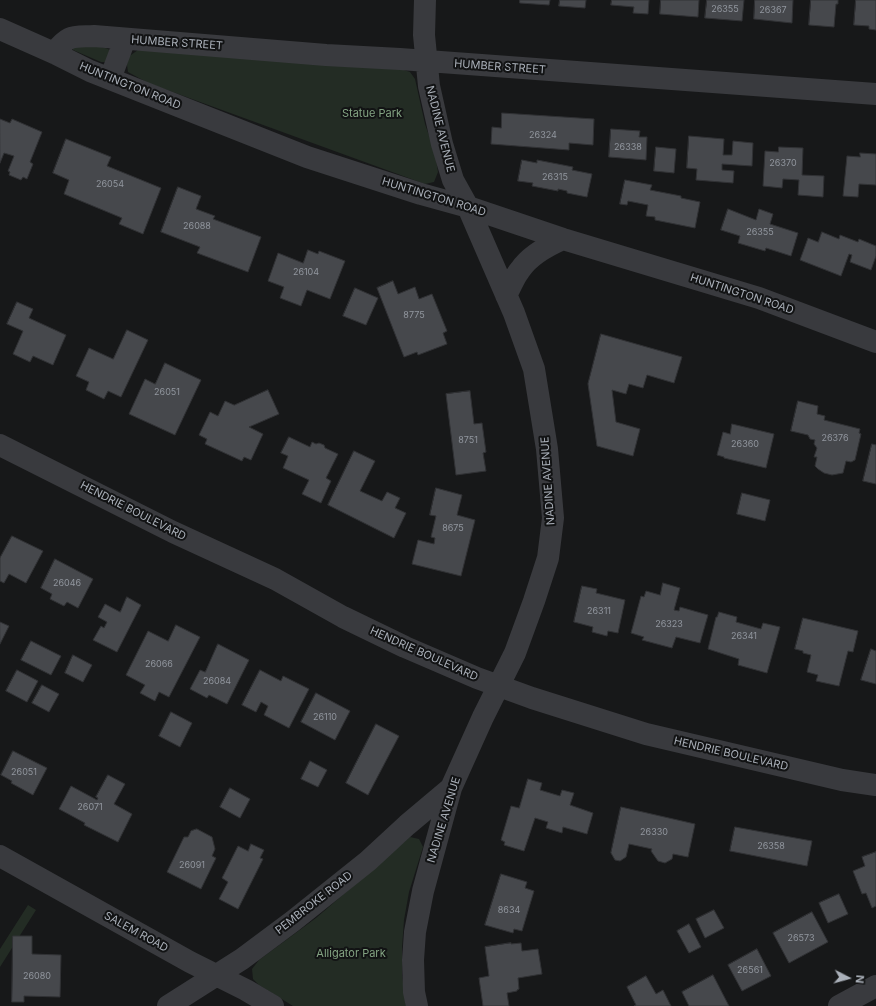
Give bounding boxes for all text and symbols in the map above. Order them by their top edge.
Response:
house number: 26355 [711,4,739,14]
house number: 26367 [759,5,787,15]
street label: HUMBER STREET [131,33,223,53]
street label: HUMBER STREET [454,57,546,77]
street label: HUNTINGTON ROAD [77,60,183,112]
street label: NADINE AVENUE [423,84,457,174]
park label: Statue Park [342,107,402,121]
house number: 26324 [529,130,557,140]
house number: 26338 [614,142,642,152]
house number: 26370 [769,158,797,168]
house number: 26315 [542,172,568,182]
street label: HUNTINGTON ROAD [380,175,488,219]
house number: 26054 [96,179,124,189]
house number: 26088 [183,221,211,231]
house number: 26355 [746,227,774,237]
house number: 26104 [293,267,319,277]
street label: HUNTINGTON ROAD [689,271,795,317]
house number: 8775 [403,310,425,320]
house number: 26051 [154,387,180,397]
house number: 26376 [821,433,849,443]
house number: 8751 [458,435,478,445]
street label: NADINE AVENUE [538,436,558,526]
house number: 26360 [731,439,759,449]
street label: HENDRIE BOULEVARD [78,479,188,543]
house number: 8675 [442,523,464,533]
house number: 26046 [53,578,81,588]
house number: 26311 [587,606,611,616]
house number: 26323 [655,619,683,629]
street label: HENDRIE BOULEVARD [368,624,480,684]
house number: 26341 [731,631,757,641]
house number: 26066 [145,659,173,669]
house number: 26084 [203,676,231,686]
house number: 26110 [313,712,337,722]
street label: HENDRIE BOULEVARD [673,734,789,774]
house number: 26051 [11,767,37,777]
street label: NADINE AVENUE [425,776,463,864]
house number: 26071 [77,802,103,812]
house number: 26330 [640,827,668,837]
house number: 26358 [757,841,785,851]
house number: 26091 [179,860,205,870]
street label: PEMBROKE ROAD [273,869,355,937]
house number: 8634 [498,905,520,915]
street label: SALEM ROAD [102,909,170,955]
house number: 26573 [787,933,815,943]
park label: Alligator Park [316,947,386,961]
north arrow [828,958,868,998]
house number: 26561 [737,965,763,975]
house number: 26080 [23,971,51,981]
text: N [853,974,867,984]

